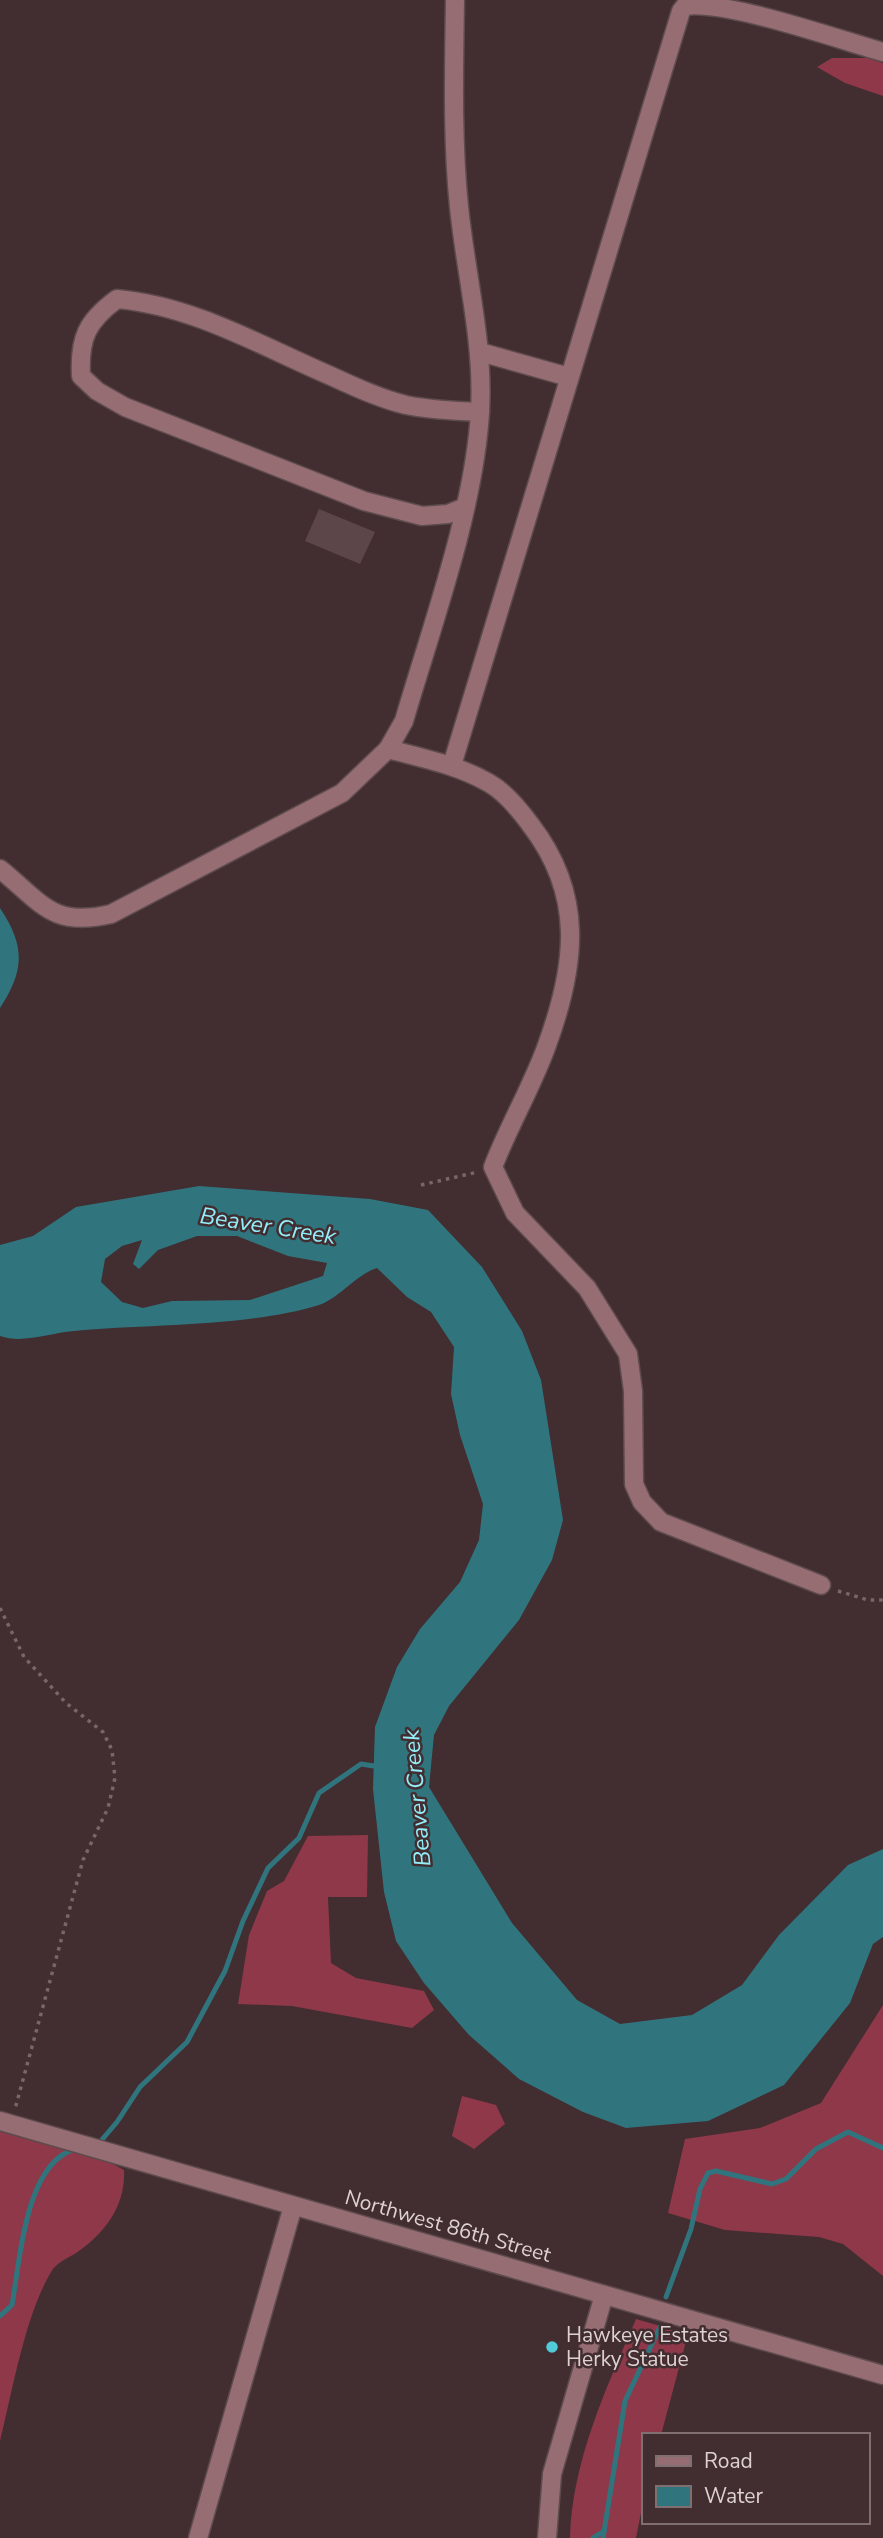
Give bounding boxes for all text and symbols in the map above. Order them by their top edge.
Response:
water label: Beaver Creek [198,1200,339,1252]
water label: Beaver Creek [396,1728,438,1868]
street label: Northwest 86th Street [342,2183,555,2269]
place label: Hawkeye Estates Herky Statue [566,2321,728,2373]
marker: Hawkeye Estates Herky Statue [544,2339,560,2355]
legend [642,2433,869,2524]
text: Road [704,2447,753,2475]
text: Water [704,2482,763,2510]

